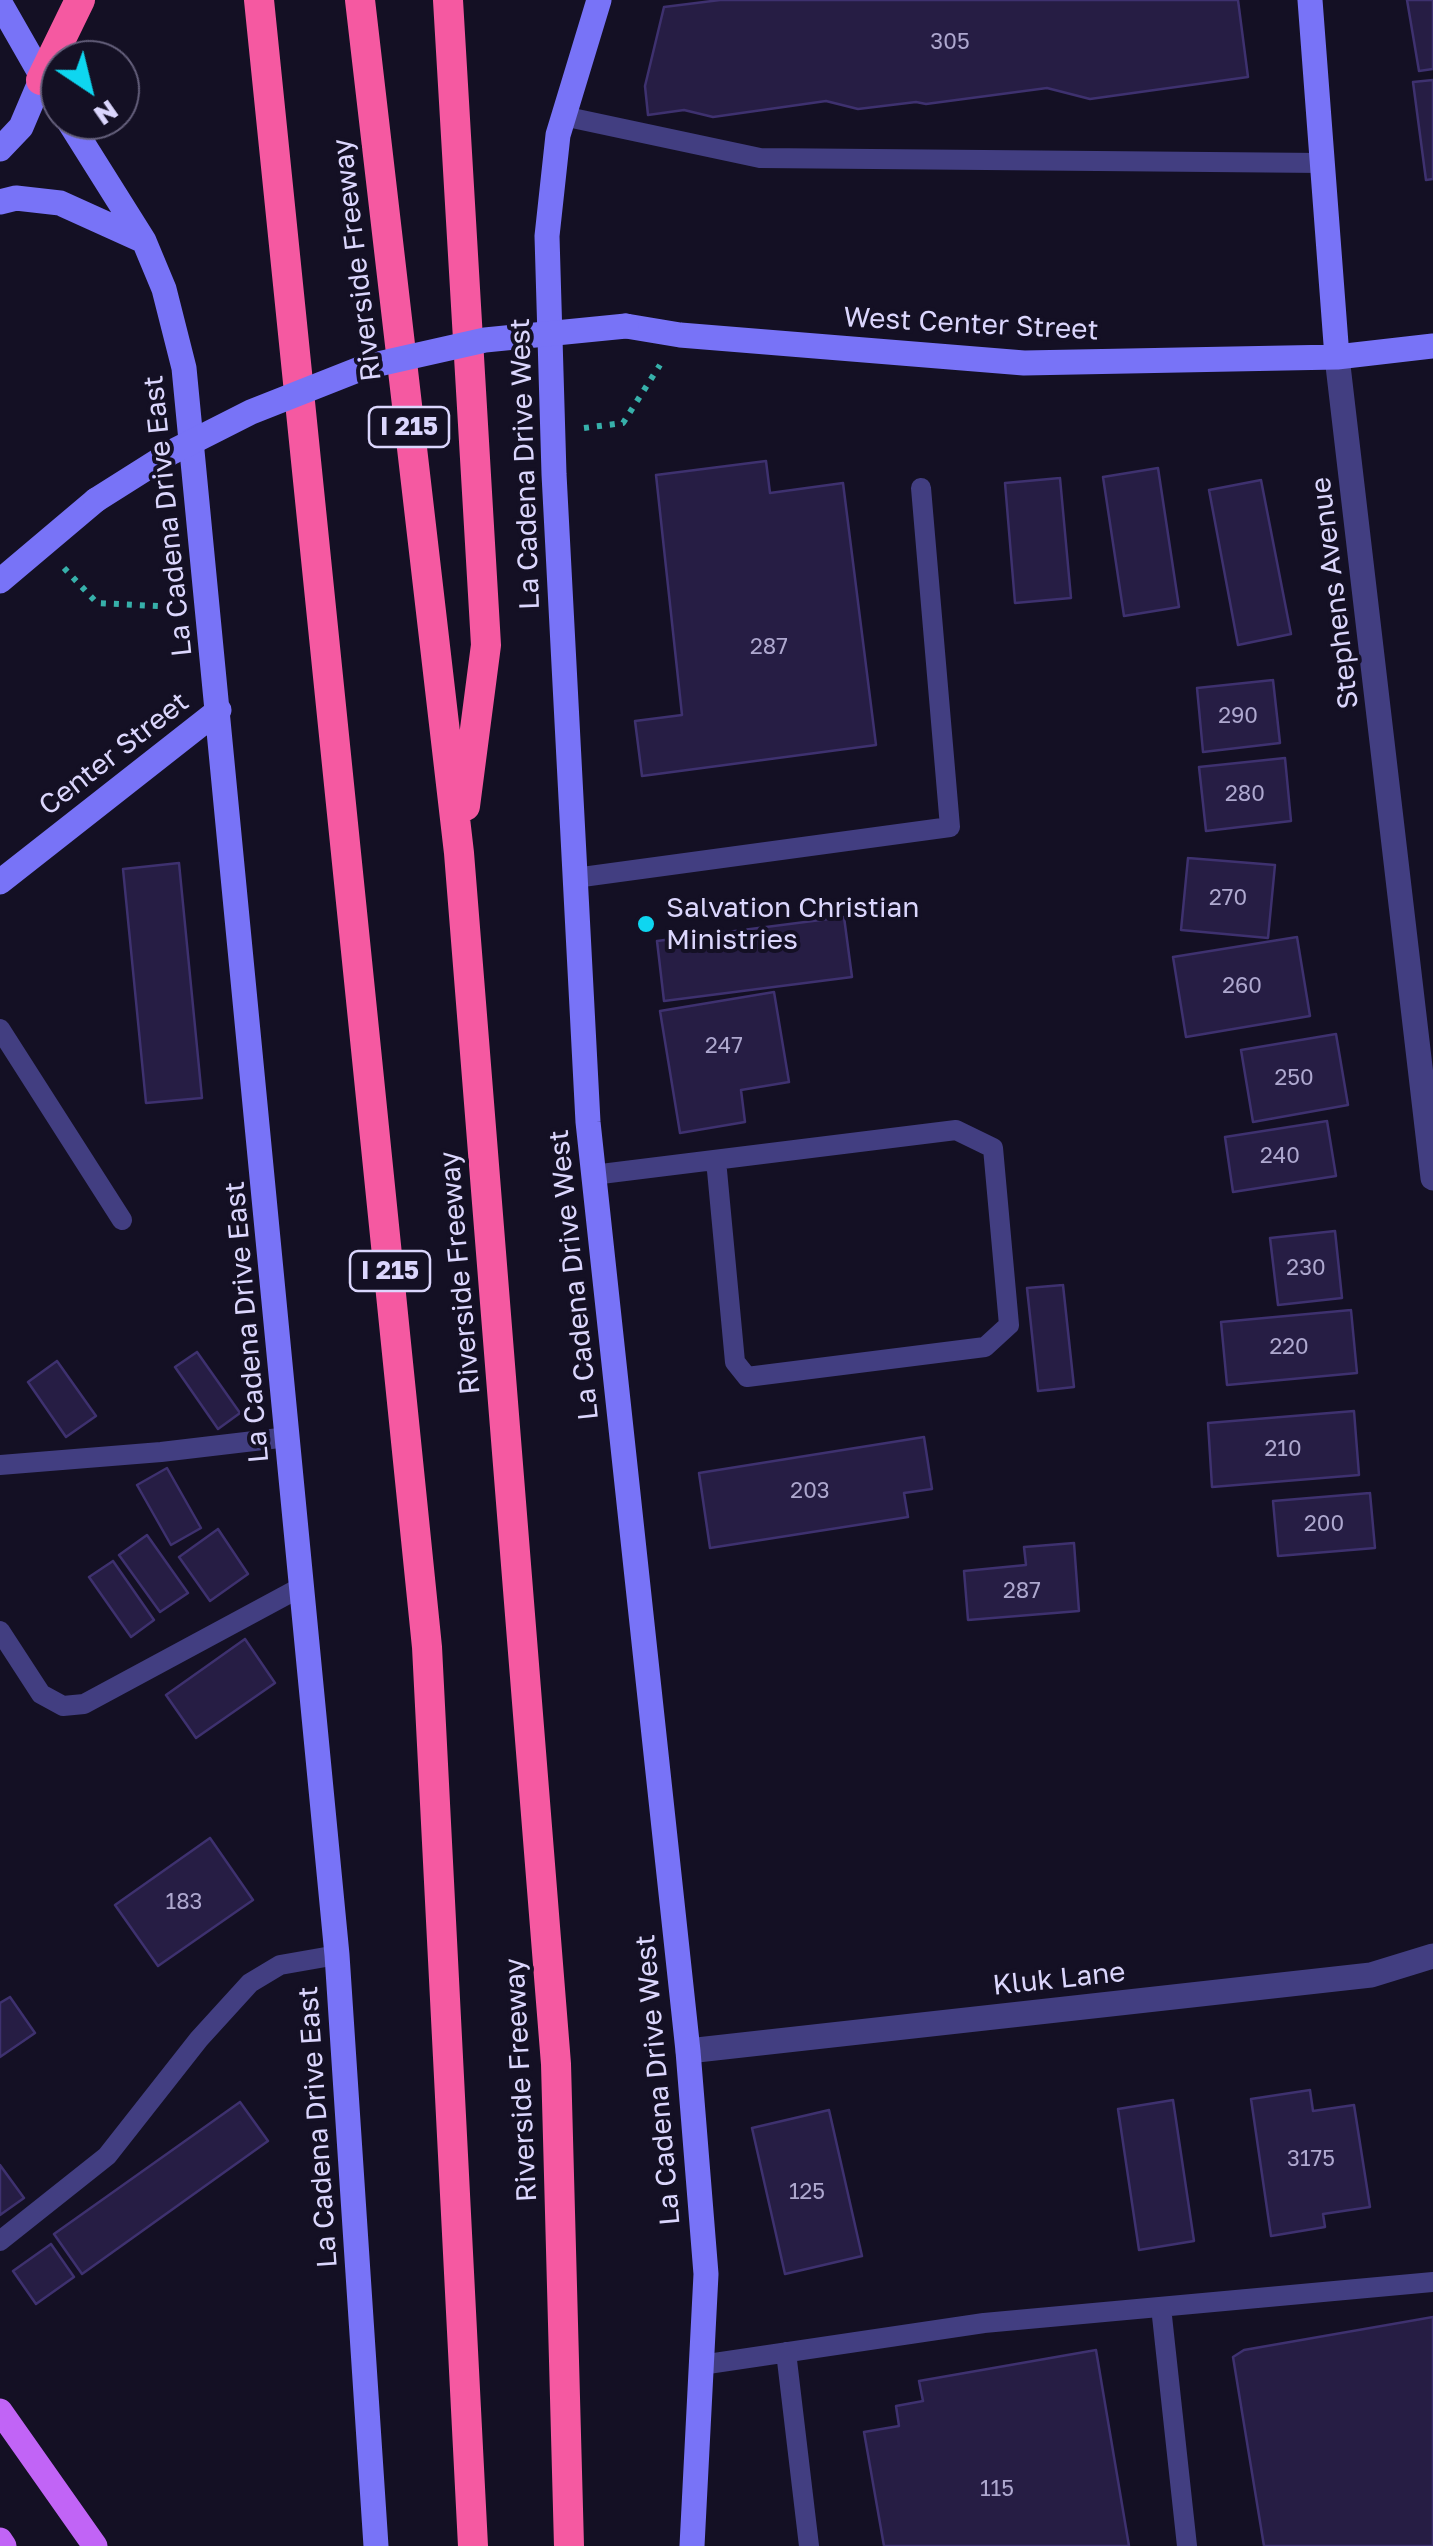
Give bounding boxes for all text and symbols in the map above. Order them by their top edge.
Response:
house number: 305 [930,29,970,55]
north arrow [40,40,140,140]
text: N [88,94,125,133]
street label: Riverside Freeway [325,137,389,383]
street label: West Center Street [843,301,1099,347]
street label: La Cadena Drive West [503,318,547,610]
street label: La Cadena Drive East [137,374,199,658]
road number: I 215 [369,407,449,447]
street label: Stephens Avenue [1304,475,1366,711]
house number: 287 [750,634,788,660]
street label: Center Street [33,685,195,823]
house number: 290 [1218,703,1258,729]
house number: 280 [1225,781,1265,807]
house number: 270 [1209,885,1247,911]
place label: Salvation Christian Ministries [666,891,920,957]
marker: Salvation Christian Ministries [635,913,657,935]
house number: 260 [1222,973,1262,999]
house number: 247 [705,1033,743,1059]
house number: 250 [1274,1065,1314,1091]
street label: La Cadena Drive West [542,1128,606,1422]
house number: 240 [1260,1143,1300,1169]
street label: Riverside Freeway [433,1150,487,1396]
street label: La Cadena Drive East [218,1180,276,1464]
road number: I 215 [350,1251,430,1291]
house number: 230 [1286,1255,1326,1281]
house number: 220 [1269,1334,1309,1360]
house number: 210 [1264,1436,1302,1462]
house number: 203 [790,1478,830,1504]
house number: 200 [1304,1511,1344,1537]
house number: 287 [1003,1578,1041,1604]
house number: 183 [166,1889,202,1915]
street label: La Cadena Drive West [629,1933,687,2227]
street label: Kluk Lane [991,1955,1127,2003]
street label: Riverside Freeway [498,1957,544,2203]
street label: La Cadena Drive East [291,1985,345,2269]
house number: 3175 [1287,2146,1335,2172]
house number: 125 [789,2179,825,2205]
house number: 115 [980,2476,1014,2502]

